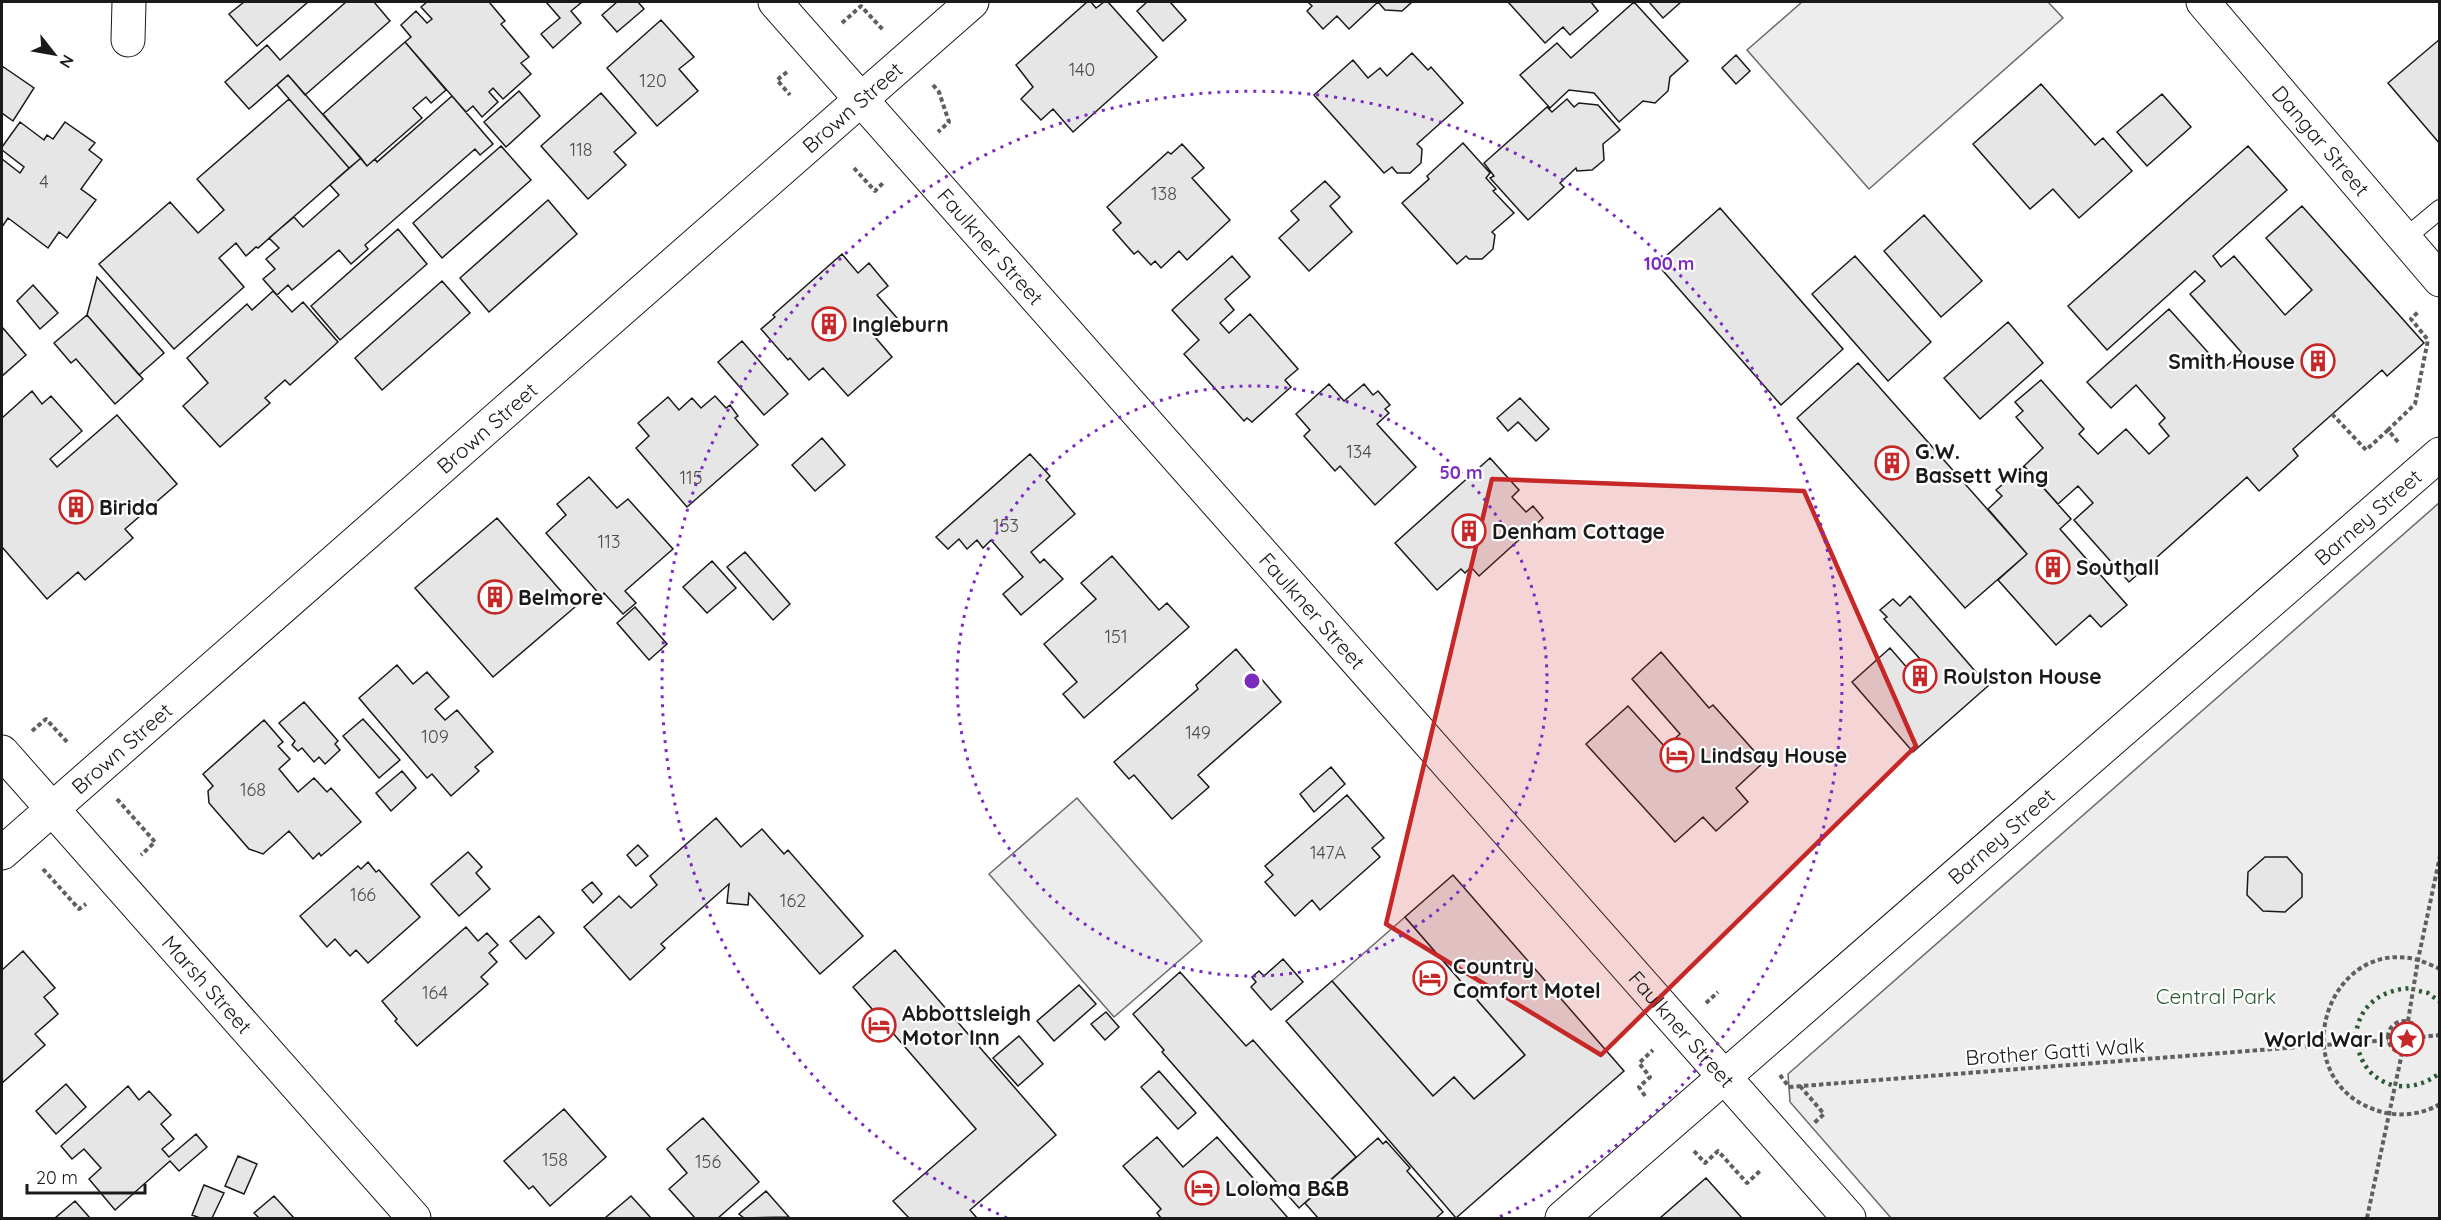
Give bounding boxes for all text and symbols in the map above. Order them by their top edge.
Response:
north arrow [24,24,84,84]
text: N [55,52,78,72]
street label: Brown Street [797,56,908,158]
house number: 140 [1069,58,1095,81]
house number: 120 [639,69,667,92]
street label: Dangar Street [2267,80,2375,201]
house number: 118 [569,138,593,161]
house number: 4 [39,170,49,193]
house number: 138 [1151,182,1177,205]
street label: Faulkner Street [932,183,1049,310]
text: 100 m [1644,252,1694,275]
building icon: Ingleburn [811,306,847,342]
place label: Ingleburn [852,311,949,337]
building icon: Smith House [2300,343,2336,379]
place label: Smith House [2168,348,2295,374]
street label: Brown Street [431,377,542,479]
place label: G.W. Bassett Wing [1915,438,2048,488]
house number: 134 [1346,440,1372,463]
building icon: G.W. Bassett Wing [1874,445,1910,481]
text: 50 m [1439,461,1483,484]
street label: Barney Street [2309,463,2427,571]
house number: 115 [679,466,703,489]
building icon: Birida [58,489,94,525]
place label: Birida [99,494,158,520]
building icon: Denham Cottage [1451,513,1487,549]
house number: 153 [993,514,1019,537]
place label: Denham Cottage [1492,518,1665,544]
house number: 113 [598,530,620,553]
street label: Faulkner Street [1254,547,1371,674]
building icon: Southall [2035,549,2071,585]
place label: Southall [2076,554,2159,580]
building icon: Belmore [477,579,513,615]
place label: Belmore [518,584,603,610]
house number: 151 [1104,625,1128,648]
building icon: Roulston House [1902,658,1938,694]
place label: Roulston House [1943,663,2102,689]
centre of rings [1242,671,1262,691]
street label: Brown Street [66,697,177,799]
house number: 149 [1185,721,1211,744]
house number: 109 [421,725,449,748]
hotel icon: Lindsay House [1659,737,1695,773]
place label: Lindsay House [1700,742,1847,768]
house number: 168 [240,778,266,801]
street label: Barney Street [1942,782,2060,890]
house number: 147A [1310,841,1346,864]
house number: 166 [350,883,376,906]
house number: 162 [780,889,806,912]
street label: Marsh Street [157,929,258,1039]
place label: Country Comfort Motel [1453,953,1601,1003]
hotel icon: Country Comfort Motel [1412,960,1448,996]
street label: Faulkner Street [1623,965,1740,1093]
house number: 164 [422,981,448,1004]
park label: Central Park [2156,983,2276,1009]
place label: Abbottsleigh Motor Inn [902,1000,1031,1050]
hotel icon: Abbottsleigh Motor Inn [861,1007,897,1043]
place icon: World War I [2389,1021,2425,1057]
place label: World War I [2264,1026,2384,1052]
street label: Brother Gatti Walk [1964,1032,2146,1070]
house number: 158 [542,1148,568,1171]
house number: 156 [695,1150,721,1173]
scale bar [27,1157,146,1195]
text: 20 m [36,1166,78,1189]
hotel icon: Loloma B&B [1184,1170,1220,1206]
place label: Loloma B&B [1225,1175,1349,1201]

